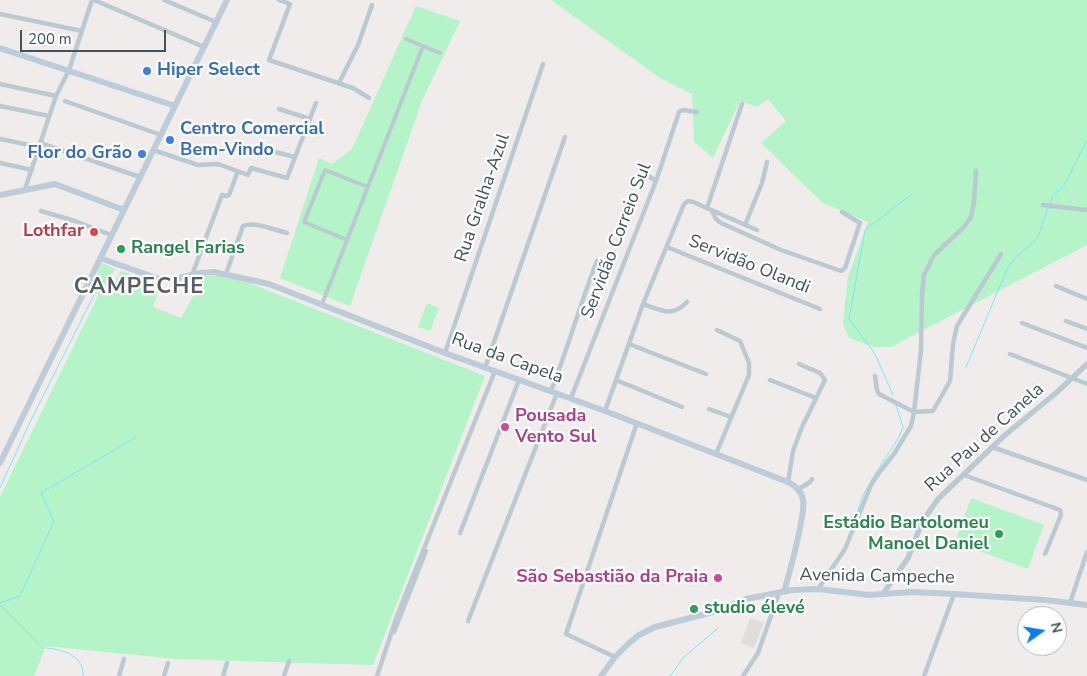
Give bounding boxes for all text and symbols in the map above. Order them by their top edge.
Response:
scale bar [22,20,169,52]
text: 200 m [28,29,72,49]
place label: Hiper Select [157,60,260,82]
marker: Hiper Select [141,65,153,77]
place label: Centro Comercial Bem-Vindo [180,119,324,162]
street label: Rua Gralha-Azul [451,131,515,265]
marker: Centro Comercial Bem-Vindo [164,134,176,146]
place label: Flor do Grão [27,143,132,165]
marker: Flor do Grão [136,148,148,160]
street label: Servidão Correio Sul [577,160,657,322]
place label: Lothfar [23,221,84,243]
marker: Lothfar [88,226,100,238]
street label: Servidão Olandi [685,231,813,299]
place label: Rangel Farias [131,238,245,260]
marker: Rangel Farias [115,243,127,255]
district label: CAMPECHE [73,275,205,301]
street label: Rua da Capela [448,329,566,389]
street label: Rua Pau de Canela [921,379,1049,497]
place label: Pousada Vento Sul [515,406,597,448]
marker: Pousada Vento Sul [499,421,511,433]
place label: Estádio Bartolomeu Manoel Daniel [823,513,989,556]
marker: Estádio Bartolomeu Manoel Daniel [993,528,1005,540]
street label: Avenida Campeche [799,565,955,589]
place label: São Sebastião da Praia [516,567,708,589]
marker: São Sebastião da Praia [712,572,724,584]
place label: studio élevé [704,598,805,620]
marker: studio élevé [688,603,700,615]
north arrow [1017,606,1067,656]
text: N [1046,620,1067,635]

